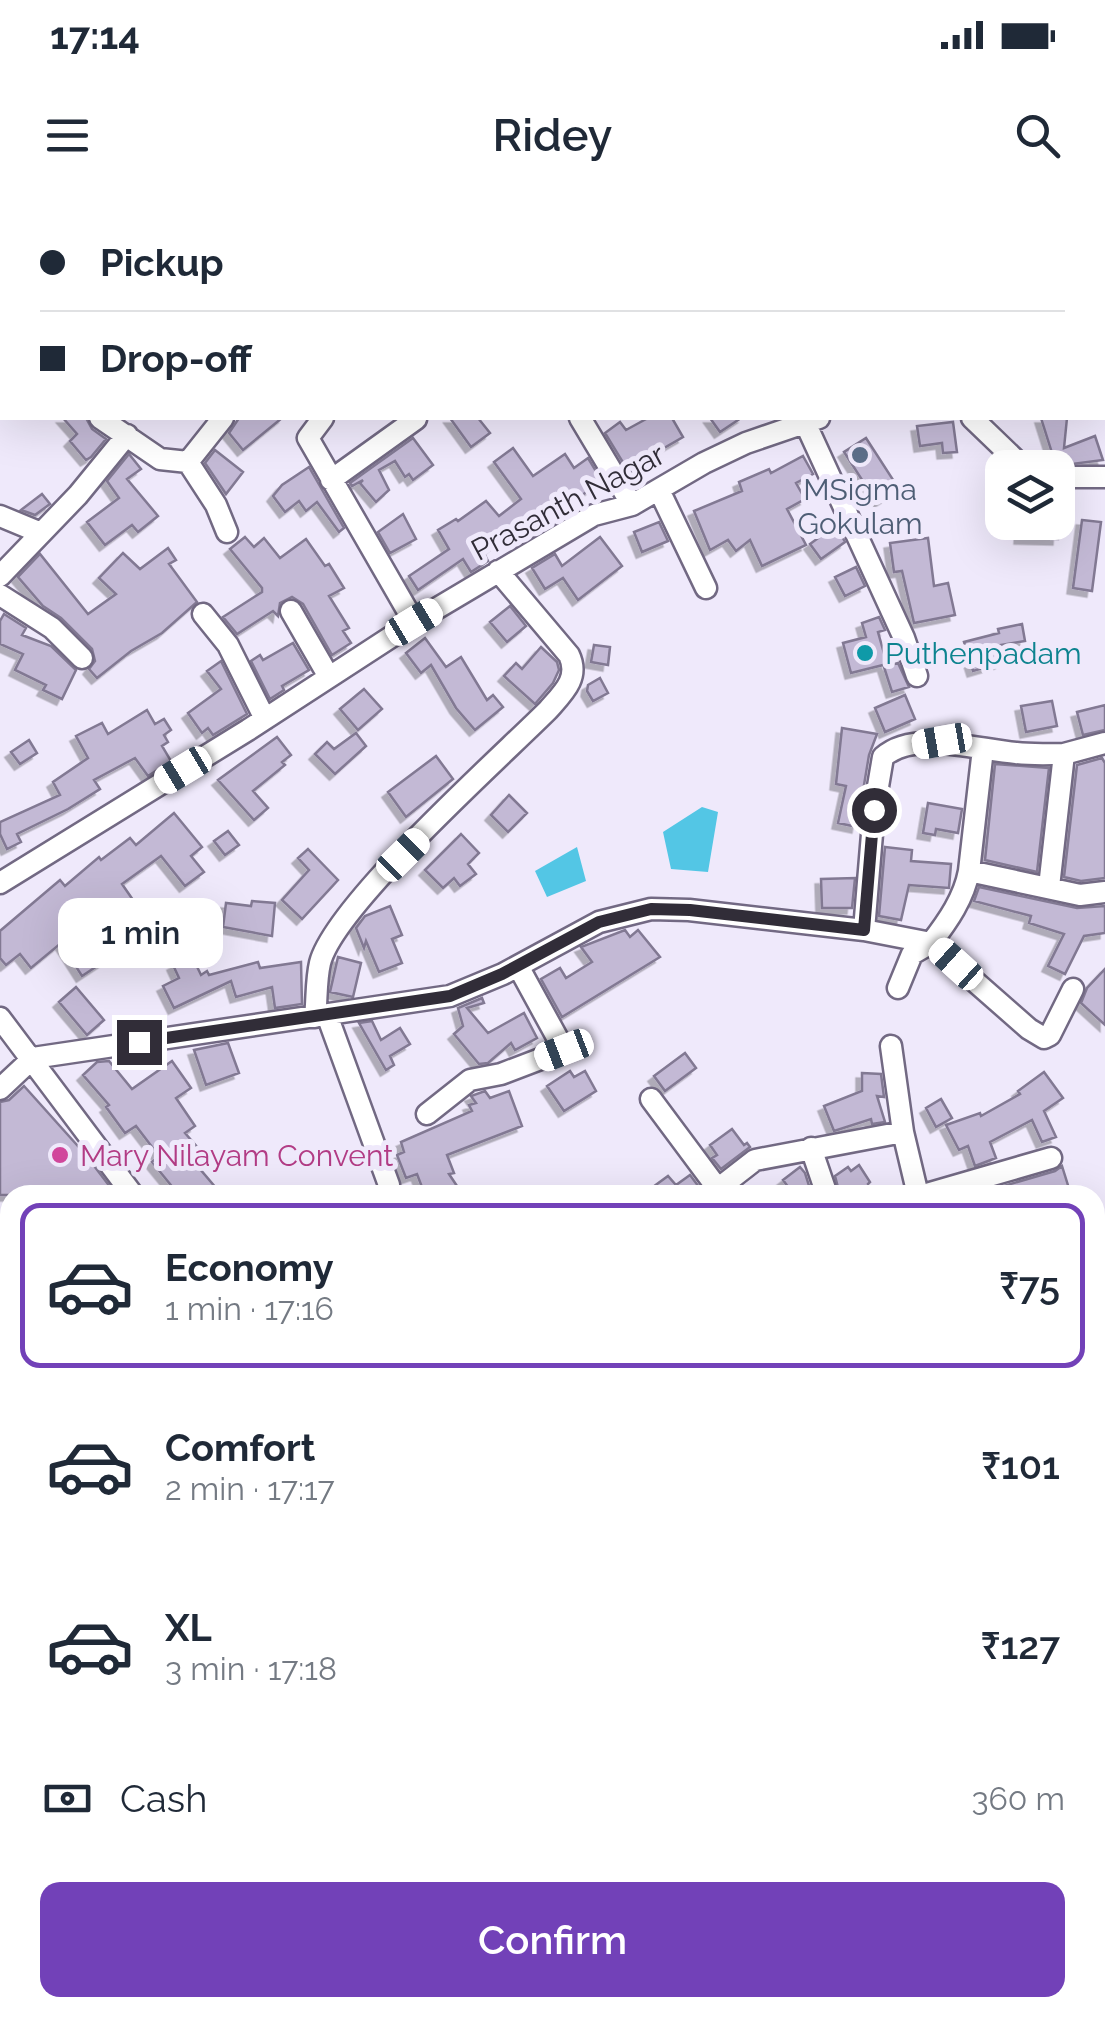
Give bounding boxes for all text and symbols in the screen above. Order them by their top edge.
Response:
text: 17:14 [50,13,140,58]
icon: menu [40,108,95,163]
icon: search [1010,108,1065,163]
text: Ridey [493,109,612,162]
text: Pickup [100,240,224,285]
text: Drop-off [100,336,252,381]
street label: Prasanth Nagar [465,436,671,568]
marker: MSigma Gokulam [849,444,871,466]
map controls [985,450,1075,540]
button: layers [985,450,1075,540]
place label: MSigma Gokulam [797,472,923,541]
car [381,594,447,650]
place label: Puthenpadam [885,636,1082,671]
marker: Puthenpadam [854,642,876,664]
car [910,721,974,761]
car [150,742,216,798]
route start [852,788,897,833]
car [371,823,435,887]
callout: 1 min [56,897,222,967]
text: 1 min [101,914,180,951]
car [924,933,988,995]
route end [117,1020,162,1065]
car [531,1025,597,1075]
place label: Mary Nilayam Convent [80,1138,393,1173]
marker: Mary Nilayam Convent [49,1144,71,1166]
icon: car [45,1241,135,1331]
text: Economy [165,1245,334,1290]
text: ₹75 [999,1263,1060,1308]
text: 1 min · 17:16 [165,1290,334,1327]
icon: car [45,1421,135,1511]
text: Comfort [165,1425,315,1470]
text: ₹101 [981,1443,1060,1488]
text: 2 min · 17:17 [165,1470,335,1507]
icon: car [45,1601,135,1691]
text: XL [165,1605,212,1650]
text: ₹127 [981,1623,1060,1668]
text: 3 min · 17:18 [165,1650,337,1687]
icon: cash [40,1771,95,1826]
text: Cash [120,1776,207,1821]
text: 360 m [971,1780,1065,1817]
button: Confirm [40,1882,1065,1997]

